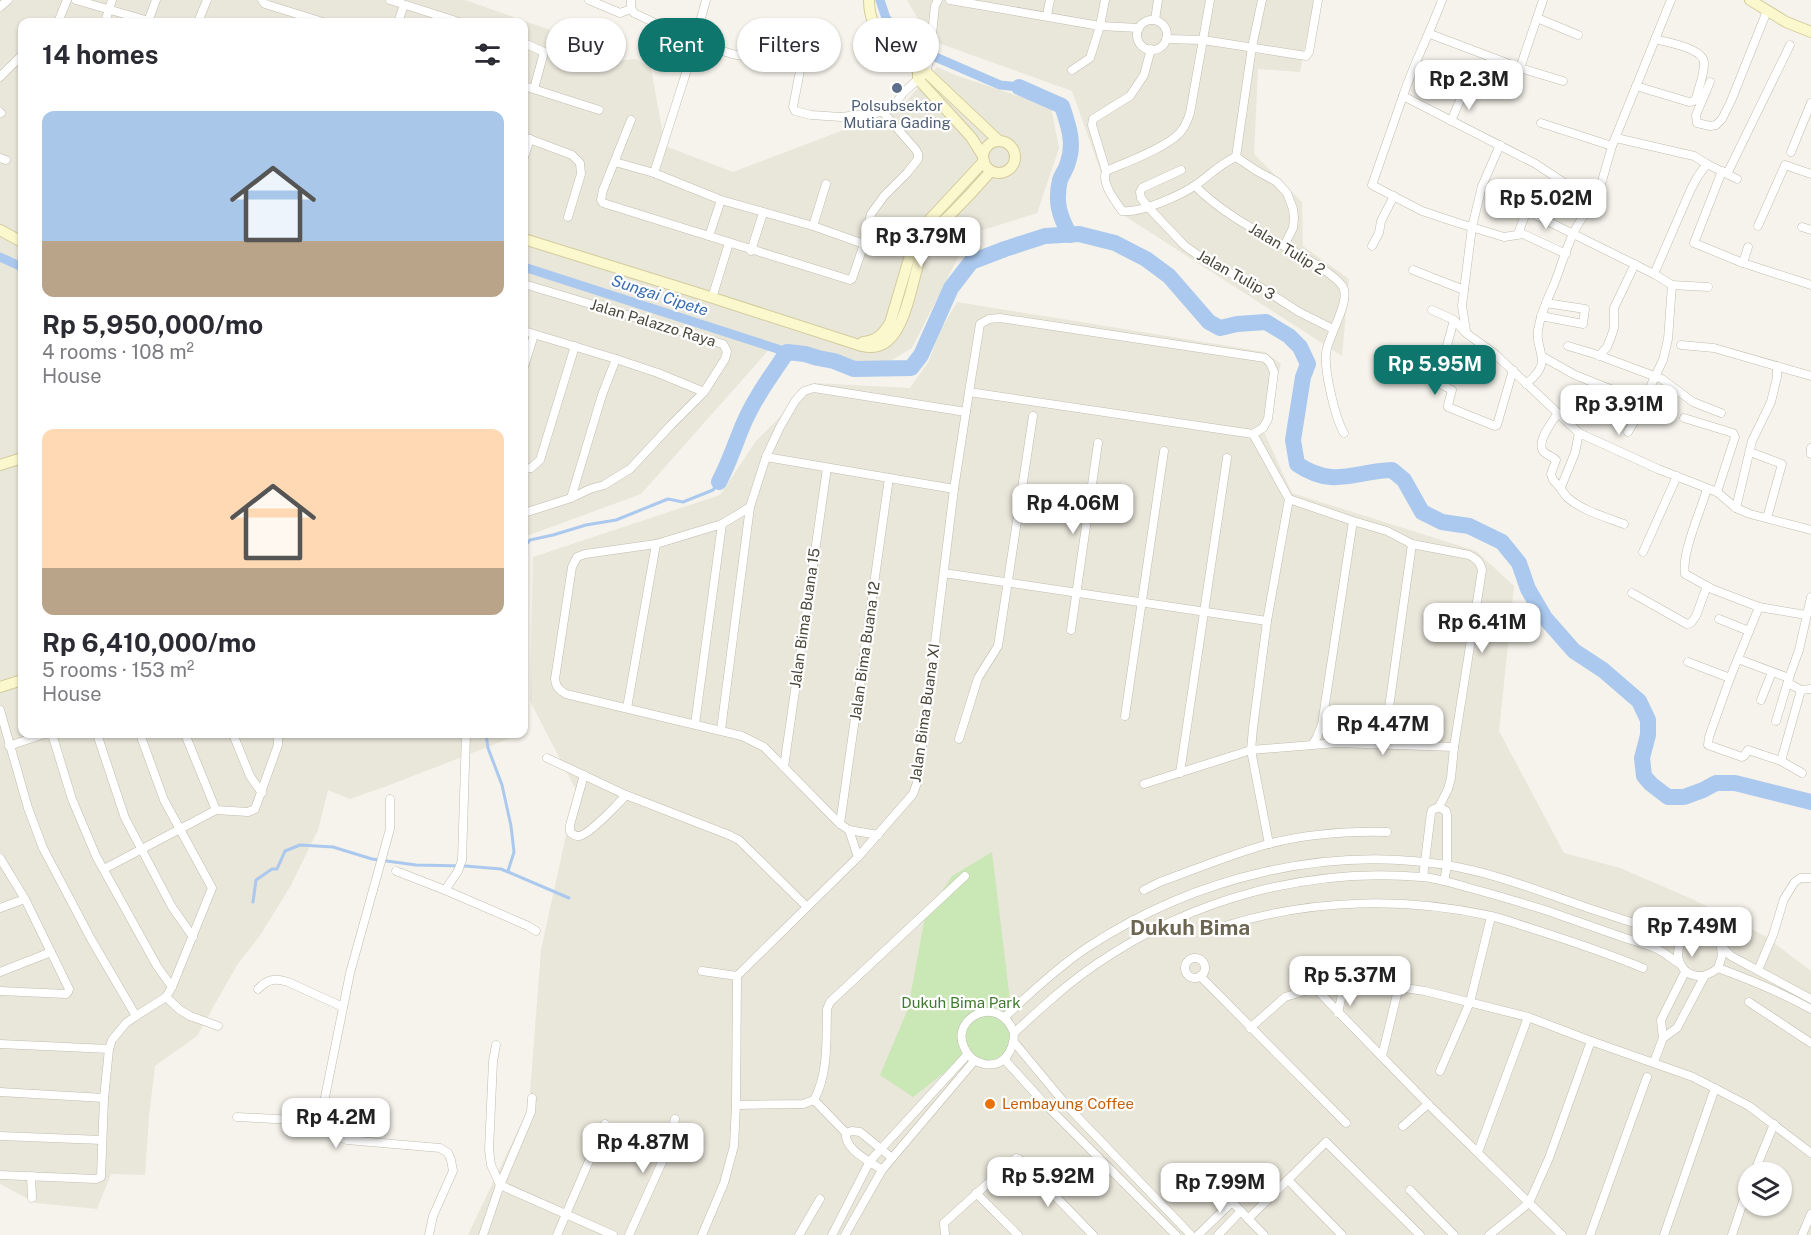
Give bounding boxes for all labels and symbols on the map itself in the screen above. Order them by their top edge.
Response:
pin: Rp 2.3M [1414,60,1524,111]
marker: Polsubsektor Mutiara Gading [890,81,904,95]
place label: Polsubsektor Mutiara Gading [843,97,951,131]
pin: Rp 5.02M [1484,179,1608,230]
pin: Rp 3.79M [859,217,983,268]
street label: Jalan Tulip 2 [1246,219,1328,278]
street label: Jalan Tulip 3 [1194,246,1278,303]
water label: Sungai Cipete [609,271,711,320]
street label: Jalan Palazzo Raya [588,295,718,350]
pin: Rp 5.95M [1373,345,1497,396]
pin: Rp 3.91M [1557,385,1681,436]
pin: Rp 4.06M [1011,484,1135,535]
street label: Jalan Bima Buana 15 [786,547,823,689]
street label: Jalan Bima Buana 12 [846,580,883,722]
pin: Rp 6.41M [1420,603,1544,654]
street label: Jalan Bima Buana XI [906,642,943,784]
pin: Rp 4.47M [1321,705,1445,756]
pin: Rp 7.49M [1630,907,1754,958]
district label: Dukuh Bima [1130,915,1250,940]
pin: Rp 5.37M [1288,956,1412,1007]
park label: Dukuh Bima Park [901,994,1021,1011]
place label: Lembayung Coffee [1002,1095,1134,1112]
marker: Lembayung Coffee [983,1097,997,1111]
pin: Rp 4.2M [281,1098,391,1149]
pin: Rp 4.87M [581,1123,705,1174]
pin: Rp 5.92M [986,1157,1110,1208]
pin: Rp 7.99M [1158,1163,1282,1214]

